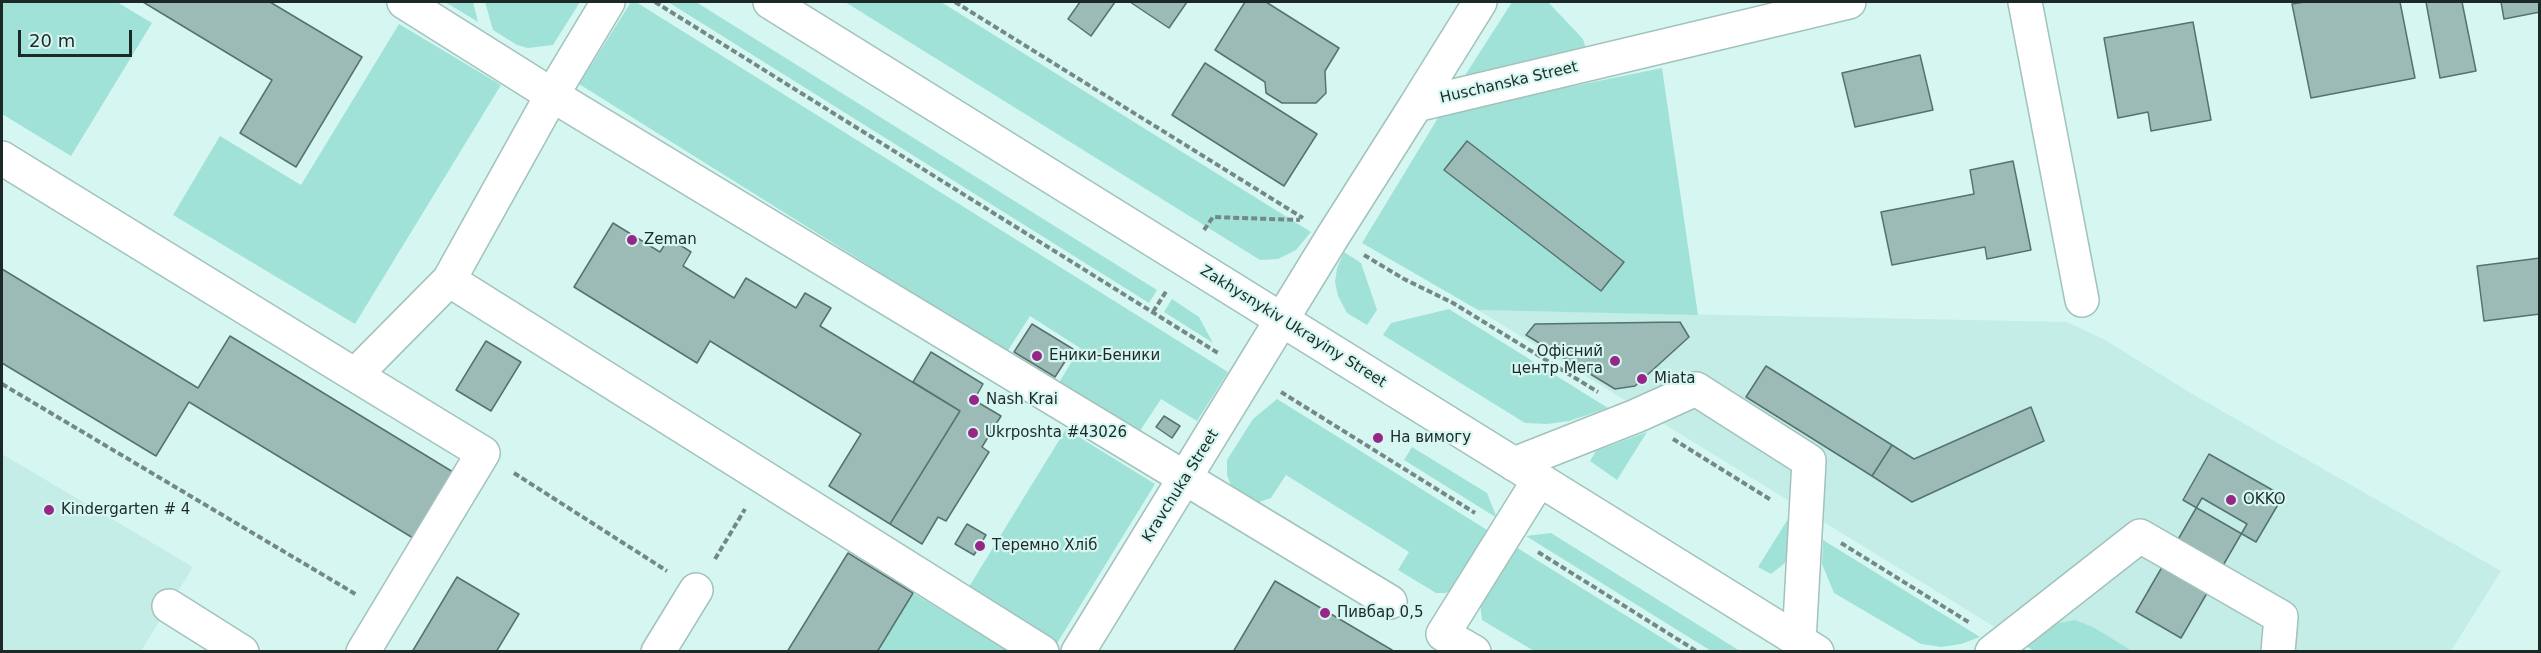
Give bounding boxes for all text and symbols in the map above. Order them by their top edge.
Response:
scale bar [21,18,135,56]
text: 20 m [29,30,75,51]
street label: Huschanska Street [1438,58,1580,108]
place label: Zeman [644,231,697,249]
marker: Zeman [625,233,639,247]
street label: Zakhysnykiv Ukrayiny Street [1197,262,1389,392]
place label: Офісний центр Мега [1511,343,1603,378]
place label: Еники-Беники [1049,347,1160,365]
marker: Еники-Беники [1030,349,1044,363]
marker: Офісний центр Мега [1608,354,1622,368]
place label: Miata [1654,370,1695,388]
marker: Miata [1635,372,1649,386]
place label: Nash Krai [986,391,1058,409]
marker: Nash Krai [967,393,981,407]
place label: Ukrposhta #43026 [985,424,1127,442]
marker: Ukrposhta #43026 [966,426,980,440]
street label: Kravchuka Street [1139,426,1223,546]
place label: На вимогу [1390,429,1471,447]
marker: На вимогу [1371,431,1385,445]
place label: OKKO [2243,491,2285,509]
marker: OKKO [2224,493,2238,507]
place label: Kindergarten # 4 [61,501,190,519]
marker: Kindergarten # 4 [42,503,56,517]
place label: Теремно Хліб [992,537,1097,555]
marker: Теремно Хліб [973,539,987,553]
place label: Пивбар 0,5 [1337,604,1423,622]
marker: Пивбар 0,5 [1318,606,1332,620]

